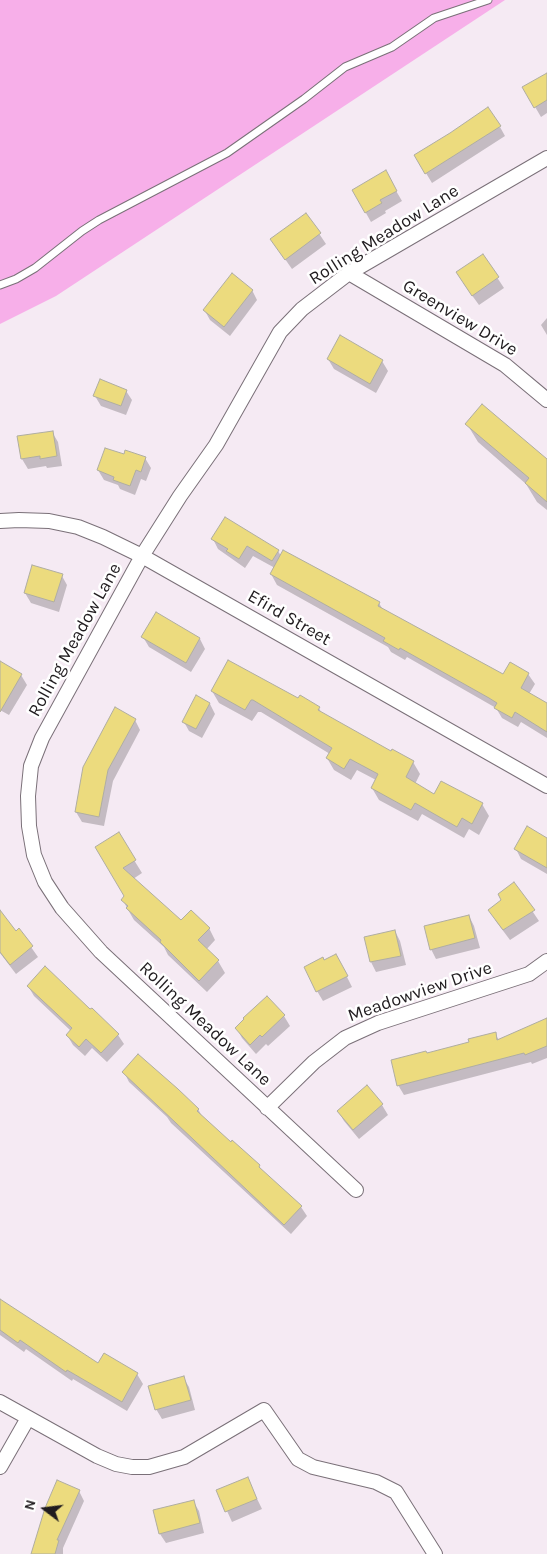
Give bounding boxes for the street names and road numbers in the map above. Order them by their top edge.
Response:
street label: Rolling Meadow Lane [305,180,463,290]
street label: Greenview Drive [399,275,521,361]
street label: Rolling Meadow Lane [24,559,126,721]
street label: Efird Street [244,586,334,650]
street label: Rolling Meadow Lane [135,957,275,1091]
street label: Meadowview Drive [345,957,495,1027]

